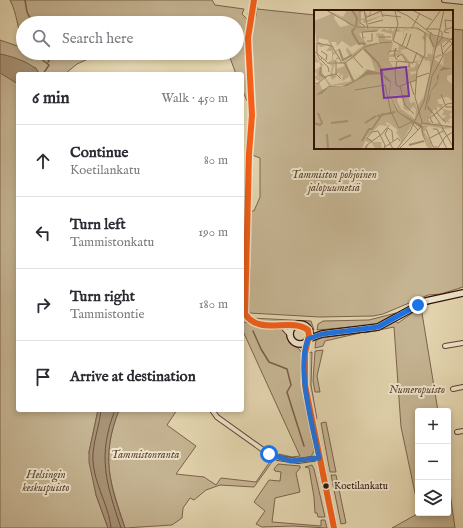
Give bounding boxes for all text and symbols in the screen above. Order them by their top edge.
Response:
inset map [314,10,453,149]
search box [16,16,244,60]
icon: search [30,27,52,49]
text: Search here [62,29,133,48]
text: 6 min [32,88,70,109]
text: Walk · 450 m [161,90,228,107]
text: Continue [70,143,128,162]
icon: ahead [32,150,54,172]
text: 80 m [204,152,228,169]
text: Koetilankatu [70,162,140,179]
park label: Tammiston pohjoinen jalopuumetsä [291,168,377,195]
text: Turn left [70,215,126,234]
icon: left [32,222,54,244]
text: 190 m [198,224,228,241]
text: Tammistonkatu [70,234,154,251]
text: Turn right [70,287,135,306]
icon: right [32,294,54,316]
text: 180 m [199,296,228,313]
route end [409,296,427,314]
text: Tammistontie [70,306,144,323]
icon: arrive [32,366,54,388]
text: Arrive at destination [70,367,196,386]
park label: Numeropuisto [389,383,445,397]
map controls [415,408,451,516]
button: + [415,408,451,444]
button: − [415,444,451,480]
route start [260,445,278,463]
park label: Tammistonranta [111,448,179,462]
park label: Helsingin keskuspuisto [21,468,70,495]
place label: Koetilankatu [334,480,388,493]
button: layers [415,480,451,516]
marker: Koetilankatu [321,481,331,491]

